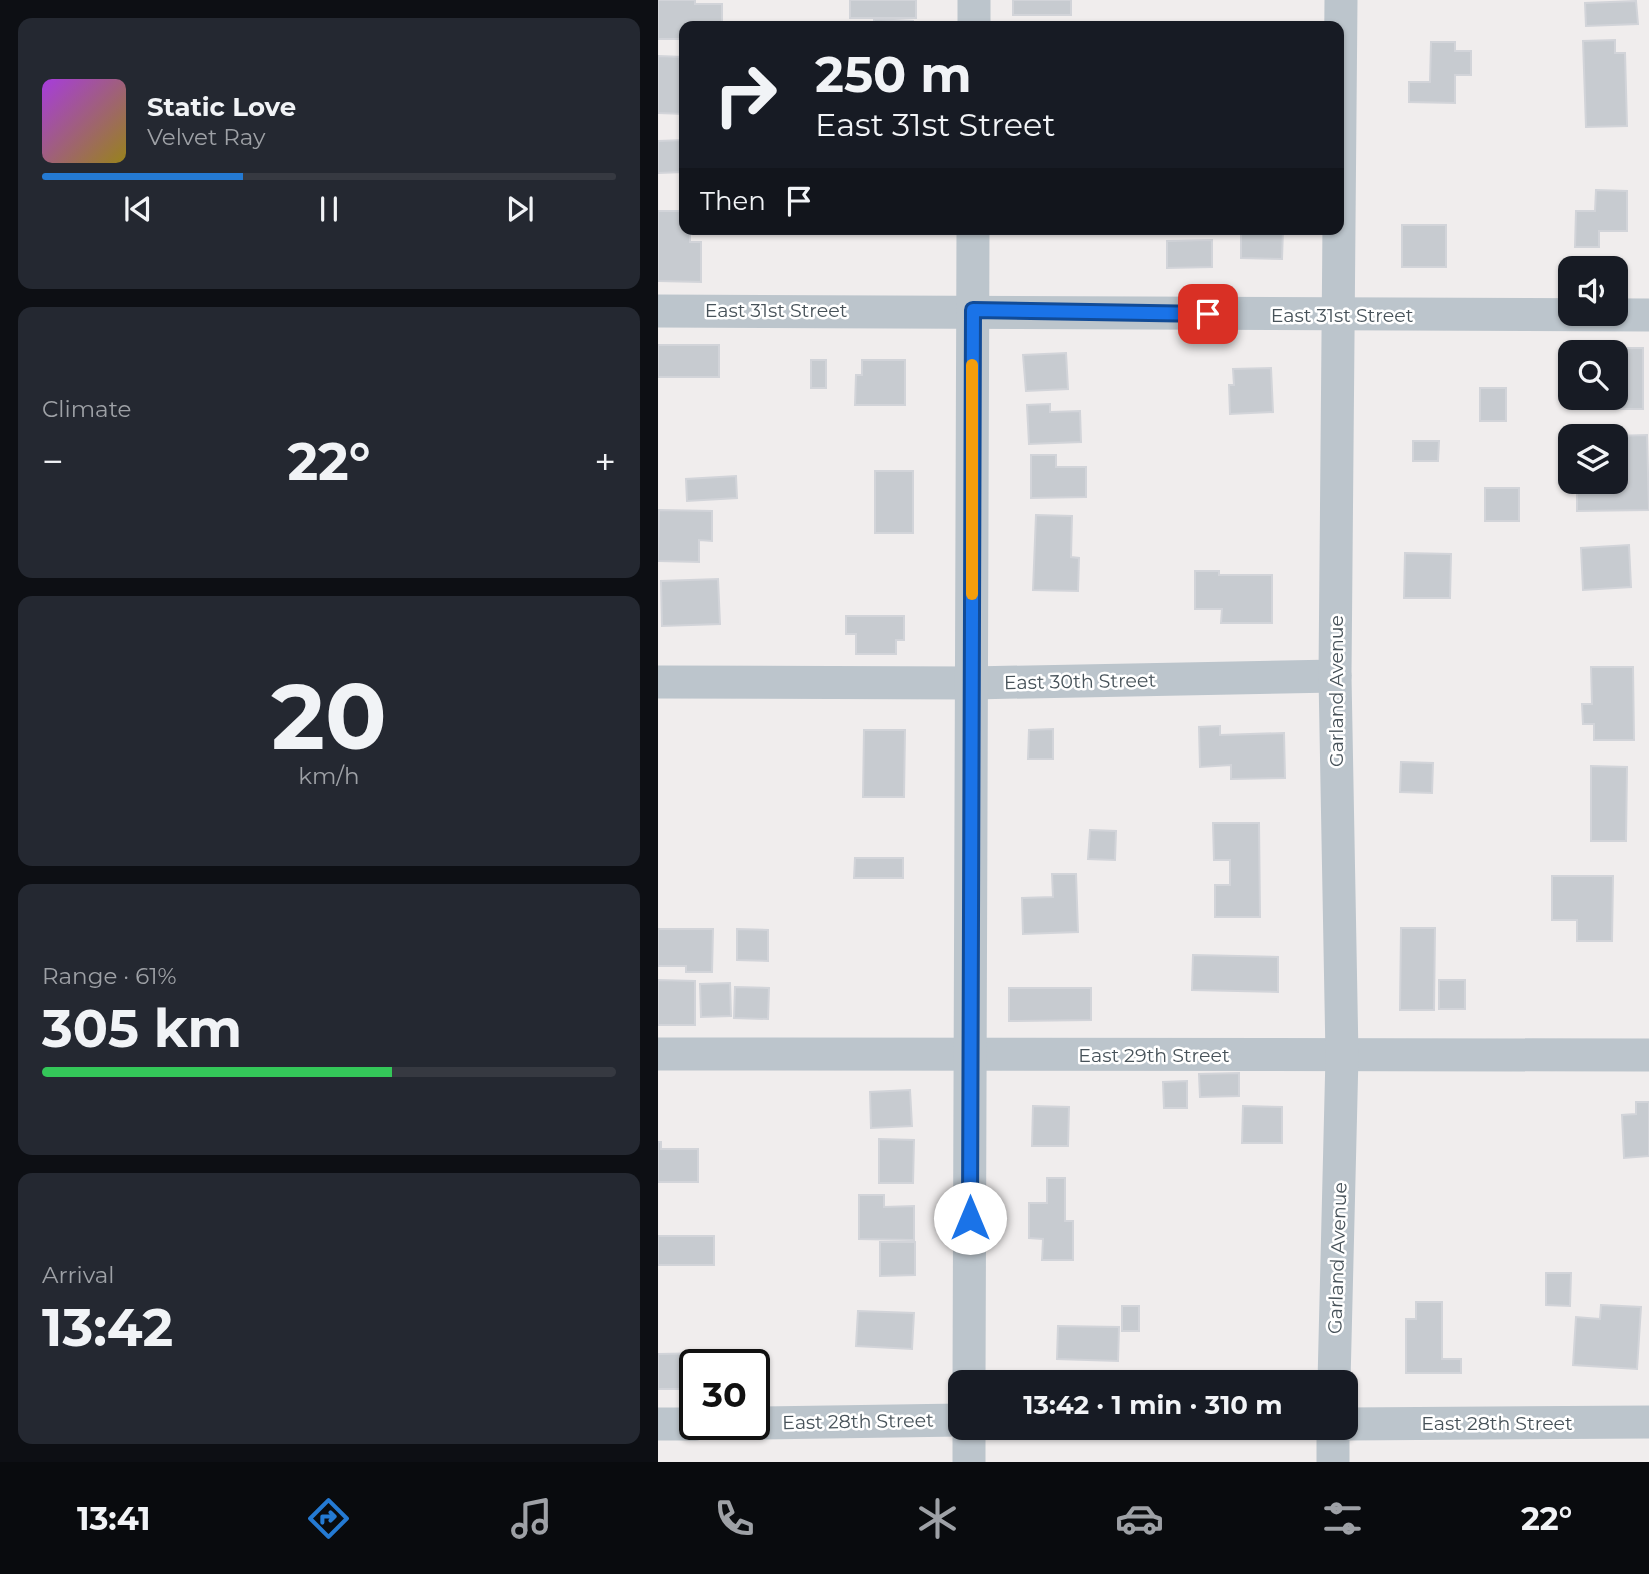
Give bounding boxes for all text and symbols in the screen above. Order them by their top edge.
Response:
text: 250 m [815,45,972,104]
icon: right [700,49,791,140]
text: Static Love [147,91,296,123]
text: East 31st Street [815,105,1055,144]
text: Velvet Ray [147,123,265,151]
icon: arrive [780,182,818,220]
text: Then [700,185,766,217]
icon: previous [119,190,157,228]
icon: pause [310,190,348,228]
icon: next [501,190,539,228]
map controls [1558,256,1628,494]
button: sound [1558,256,1628,326]
pin [1178,284,1238,344]
icon: arrive [1189,295,1227,333]
street label: East 31st Street [705,299,848,322]
street label: East 31st Street [1271,304,1414,327]
button: search [1558,340,1628,410]
text: Climate [42,395,131,423]
button: layers [1558,424,1628,494]
text: 22° [287,430,371,493]
text: − [42,438,64,485]
text: + [594,438,616,485]
street label: Garland Avenue [1325,615,1348,767]
text: 20 [271,661,387,772]
street label: East 30th Street [1004,669,1157,694]
text: km/h [298,762,360,790]
text: Range · 61% [42,962,177,990]
text: 305 km [42,997,242,1060]
street label: East 29th Street [1078,1044,1230,1067]
position arrow [933,1181,1007,1255]
street label: Garland Avenue [1323,1182,1352,1334]
text: Arrival [42,1261,115,1289]
text: 13:42 [42,1296,173,1359]
speed limit sign: 30 [679,1349,770,1440]
text: 13:42 · 1 min · 310 m [1023,1389,1283,1421]
street label: East 28th Street [782,1409,934,1434]
street label: East 28th Street [1421,1412,1573,1435]
icon: directions [304,1494,353,1543]
icon: music [507,1494,556,1543]
icon: phone [710,1494,759,1543]
icon: climate [913,1494,962,1543]
icon: car [1115,1494,1164,1543]
icon: filters [1318,1494,1367,1543]
text: 13:41 [77,1499,151,1538]
text: 22° [1521,1499,1572,1538]

